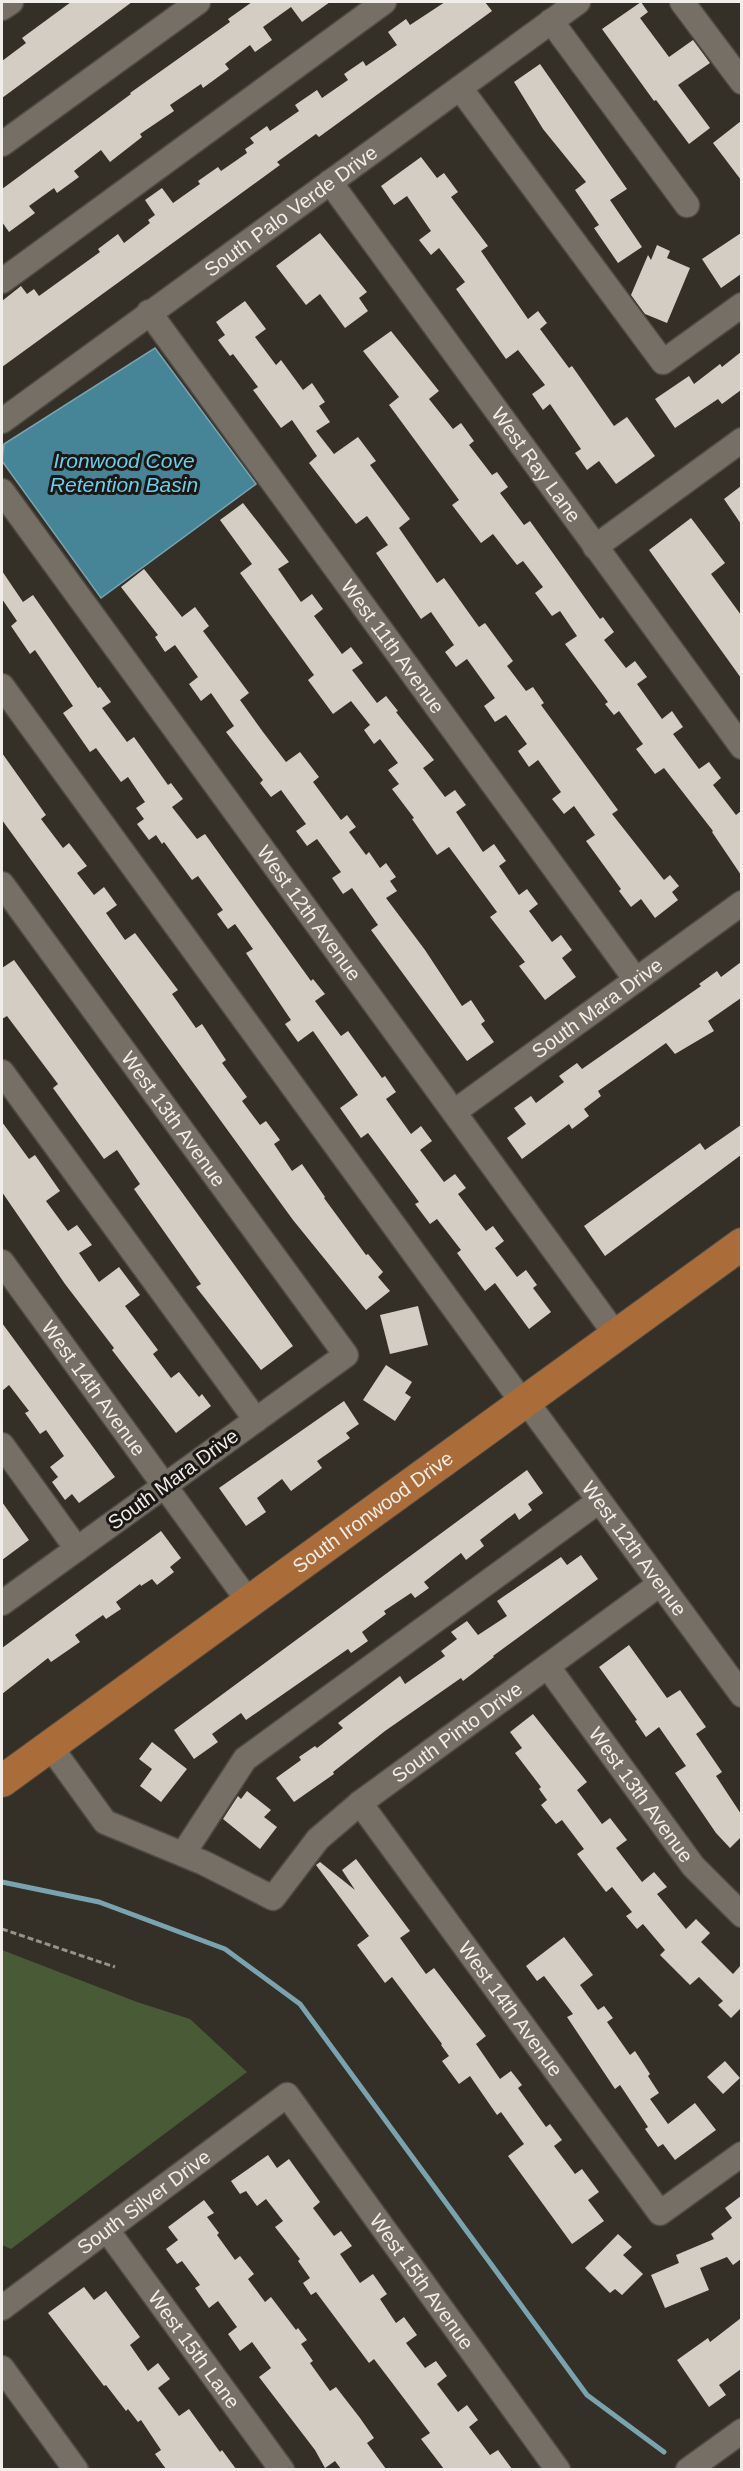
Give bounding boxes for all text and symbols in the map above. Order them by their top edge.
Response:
street label: South Palo Verde Drive [200,141,381,281]
street label: West Ray Lane [487,403,585,526]
water label: Ironwood Cove Retention Basin [50,449,198,496]
street label: West 11th Avenue [337,575,449,718]
street label: West 12th Avenue [253,841,366,985]
street label: South Mara Drive [528,953,667,1063]
street label: West 13th Avenue [117,1047,230,1191]
street label: West 14th Avenue [37,1316,150,1460]
street label: South Mara Drive [104,1424,242,1534]
street label: South Ironwood Drive [288,1447,457,1577]
street label: West 12th Avenue [578,1477,691,1620]
street label: South Pinto Drive [388,1677,526,1787]
street label: West 13th Avenue [585,1723,698,1866]
street label: West 14th Avenue [454,1937,567,2081]
street label: South Silver Drive [73,2145,215,2259]
street label: West 15th Avenue [366,2210,478,2354]
street label: West 15th Lane [144,2287,244,2413]

